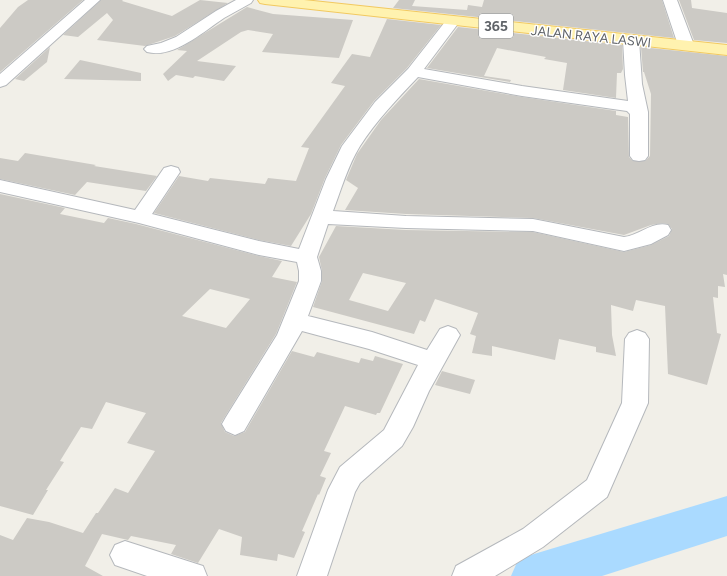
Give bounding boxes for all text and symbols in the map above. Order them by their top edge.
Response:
road number: 365 [479,14,513,38]
street label: JALAN RAYA LASWI [530,23,652,50]

